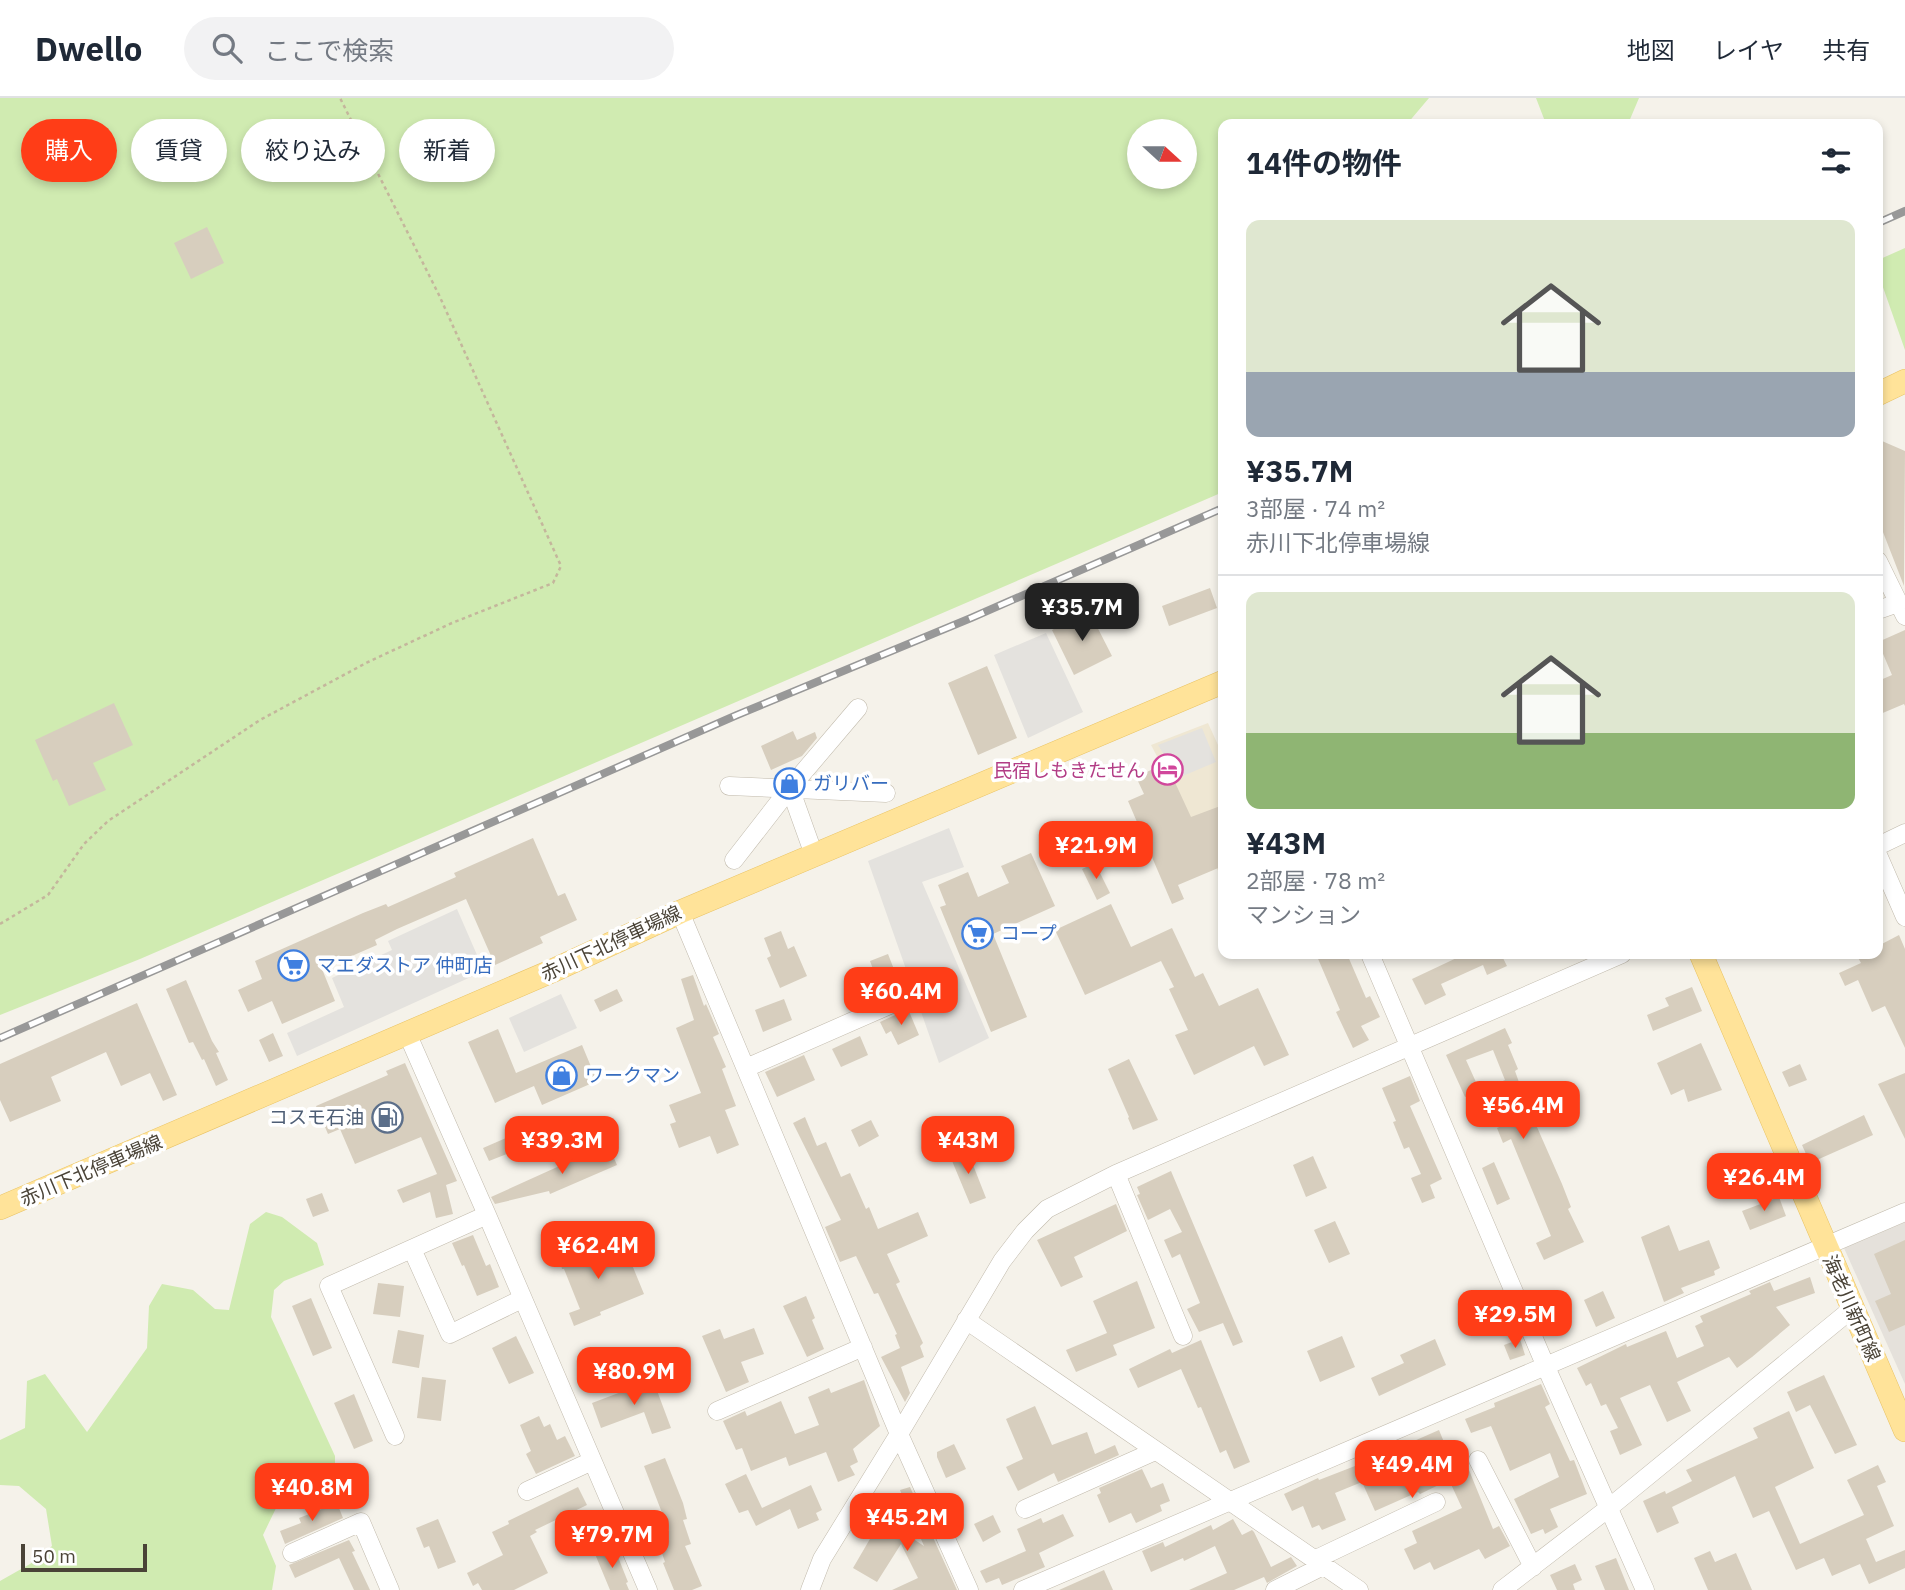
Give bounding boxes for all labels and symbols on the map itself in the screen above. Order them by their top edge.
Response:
north arrow [1127,119,1197,189]
pin: ¥35.7M [1025,584,1139,643]
hotel icon: 民宿しもきたせん [1151,753,1185,787]
place label: 民宿しもきたせん [993,758,1145,782]
shop icon: ガリバー [773,766,807,800]
place label: ガリバー [813,771,889,795]
pin: ¥21.9M [1039,822,1153,881]
street label: 赤川下北停車場線 [537,900,685,986]
supermarket icon: コープ [961,916,995,950]
place label: コープ [1001,921,1057,945]
supermarket icon: マエダストア 仲町店 [277,948,311,982]
place label: マエダストア 仲町店 [317,953,493,977]
pin: ¥60.4M [844,968,958,1027]
shop icon: ワークマン [545,1058,579,1092]
place label: ワークマン [585,1063,680,1087]
pin: ¥56.4M [1466,1082,1580,1141]
fuel station icon: コスモ石油 [370,1100,404,1134]
place label: コスモ石油 [269,1105,364,1129]
pin: ¥39.3M [505,1116,619,1176]
pin: ¥43M [927,1116,1009,1176]
street label: 赤川下北停車場線 [16,1129,166,1211]
pin: ¥26.4M [1707,1154,1821,1213]
pin: ¥62.4M [541,1222,655,1281]
street label: 海老川新町線 [1818,1251,1886,1365]
pin: ¥29.5M [1458,1290,1572,1350]
pin: ¥80.9M [577,1348,691,1407]
pin: ¥49.4M [1355,1440,1469,1500]
pin: ¥40.8M [255,1464,369,1523]
pin: ¥45.2M [850,1494,964,1553]
pin: ¥79.7M [555,1510,669,1570]
scale bar [21,1541,147,1573]

